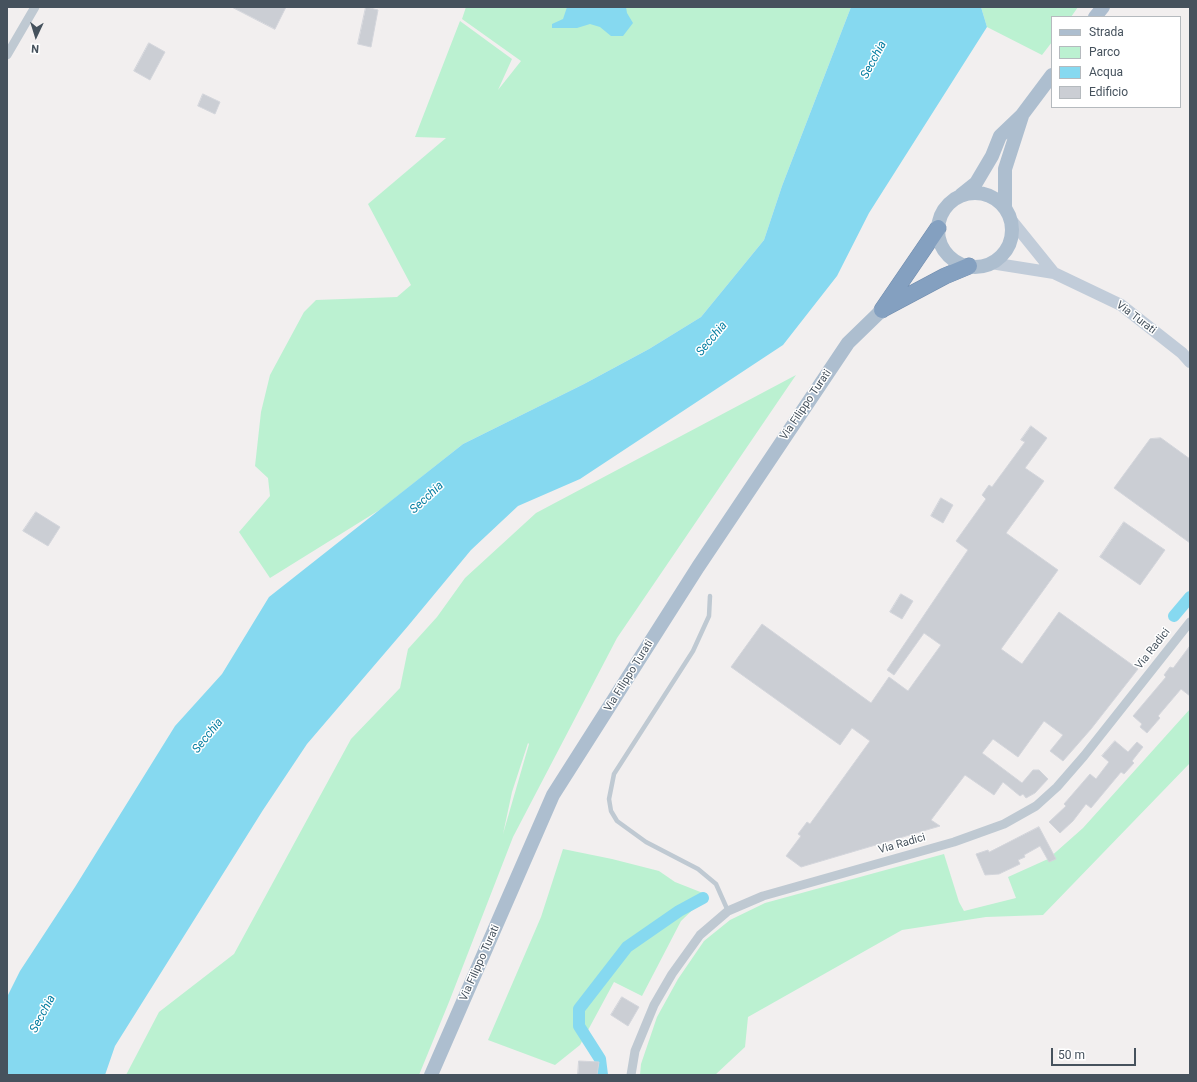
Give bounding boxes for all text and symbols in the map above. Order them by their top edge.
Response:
north arrow [16,16,56,56]
legend [1051,16,1181,108]
text: Strada [1089,25,1124,39]
water label: Secchia [858,39,890,81]
text: N [31,42,39,55]
text: Parco [1089,45,1120,59]
text: Acqua [1089,65,1123,79]
text: Edificio [1089,85,1128,99]
street label: Via Turati [1114,299,1158,337]
water label: Secchia [693,319,731,359]
street label: Via Filippo Turati [778,367,834,443]
water label: Secchia [407,479,447,517]
street label: Via Radici [1133,626,1173,672]
street label: Via Filippo Turati [602,638,656,714]
water label: Secchia [190,716,226,756]
street label: Via Radici [877,831,927,857]
street label: Via Filippo Turati [457,923,503,1003]
water label: Secchia [27,993,59,1035]
scale bar [1053,1040,1138,1066]
text: 50 m [1058,1048,1085,1062]

